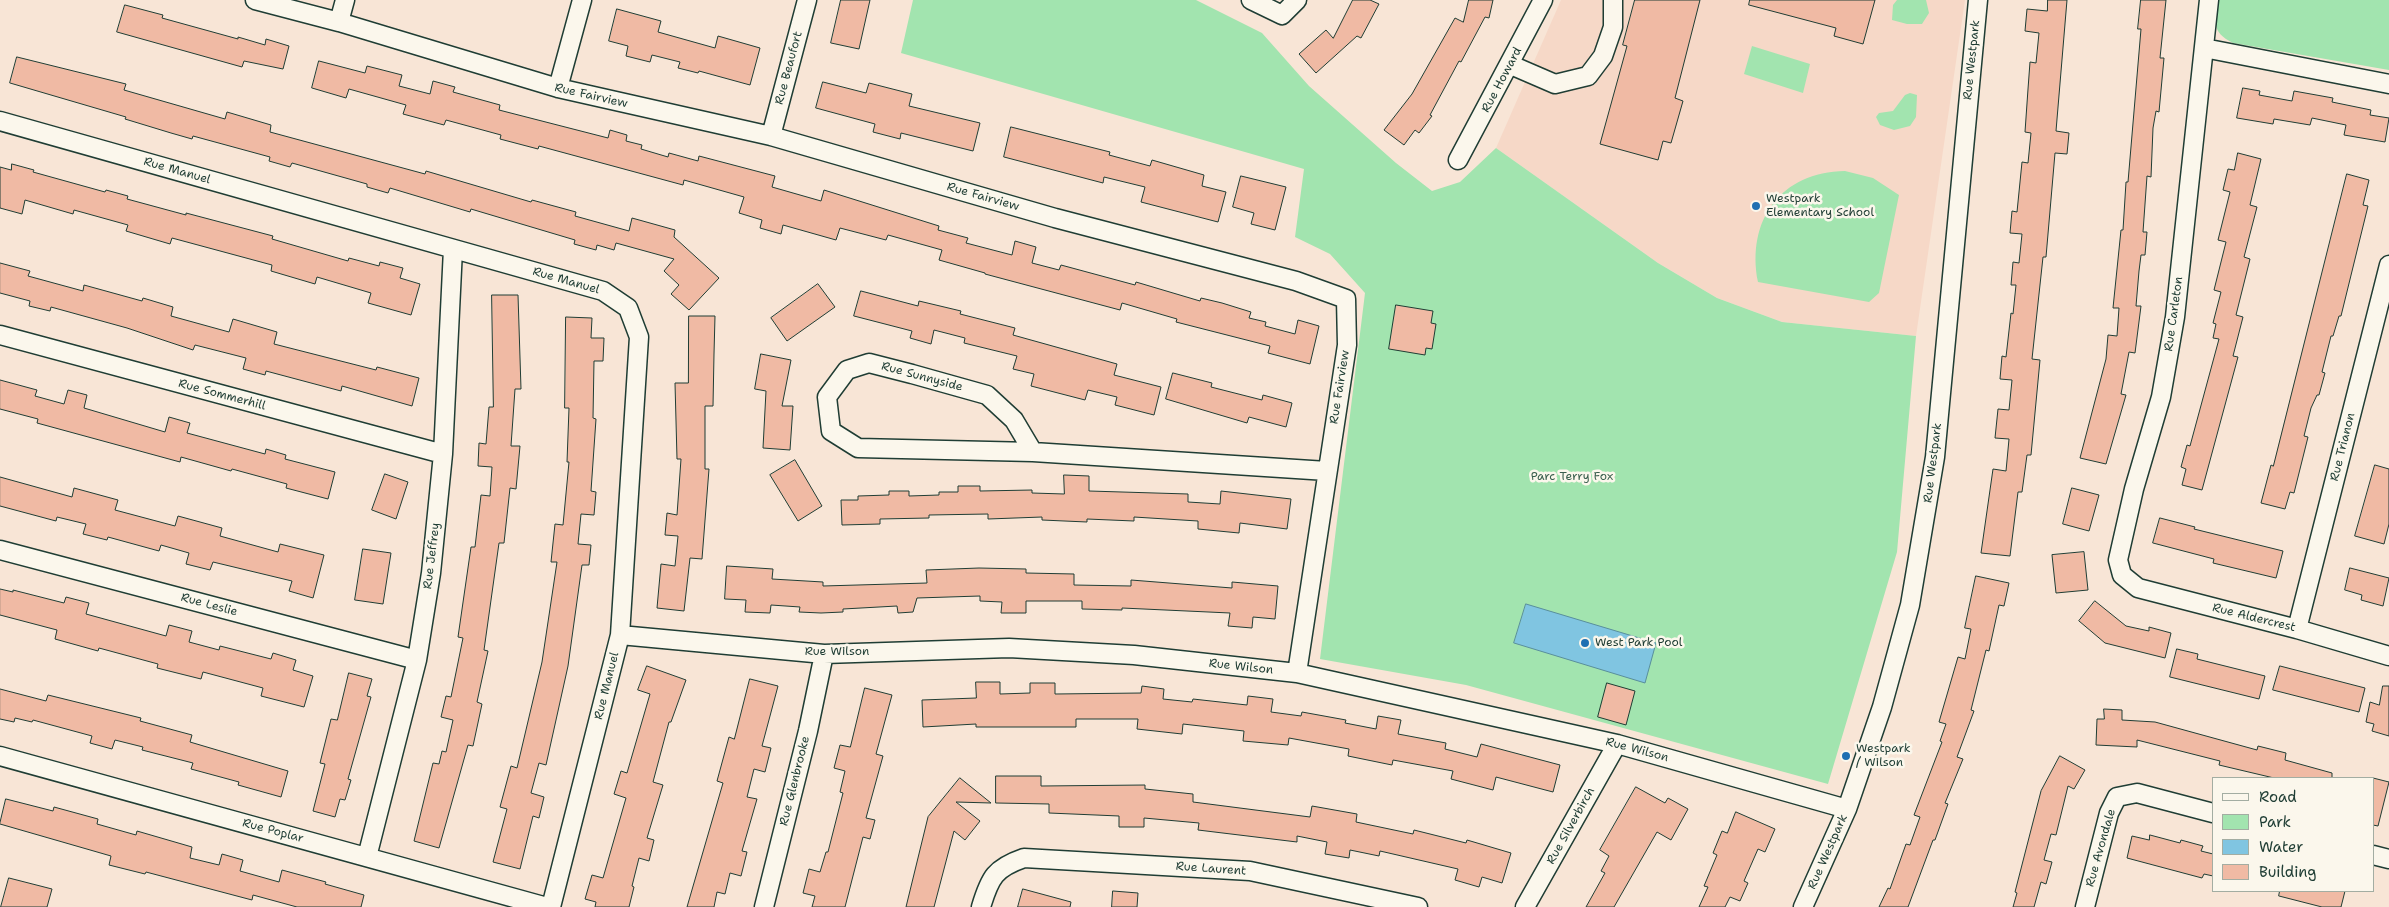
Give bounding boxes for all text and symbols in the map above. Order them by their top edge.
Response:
street label: Rue Westpark [1961,19,1983,101]
street label: Rue Beaufort [772,30,806,106]
street label: Rue Howard [1479,45,1525,115]
street label: Rue Fairview [553,81,629,111]
street label: Rue Manuel [142,155,212,187]
street label: Rue Fairview [945,180,1021,214]
place label: Westpark Elementary School [1766,192,1874,220]
marker: Westpark Elementary School [1750,200,1762,212]
street label: Rue Manuel [531,265,601,297]
street label: Rue Carleton [2162,276,2186,352]
street label: Rue Fairview [1327,349,1353,425]
street label: Rue Sunnyside [880,359,964,395]
street label: Rue Sommerhill [177,376,267,414]
street label: Rue Trianon [2328,411,2358,483]
street label: Rue Westpark [1921,422,1945,504]
park label: Parc Terry Fox [1531,470,1613,484]
street label: Rue Jeffrey [421,522,443,590]
street label: Rue Leslie [179,591,239,619]
street label: Rue Aldercrest [2211,601,2297,635]
place label: West Park Pool [1595,636,1682,650]
marker: West Park Pool [1579,637,1591,649]
street label: Rue Wilson [805,645,869,659]
street label: Rue Manuel [592,651,622,721]
street label: Rue Wilson [1208,656,1274,678]
street label: Rue Glenbrooke [777,735,813,827]
street label: Rue Wilson [1604,735,1670,765]
place label: Westpark / Wilson [1856,742,1911,770]
marker: Westpark / Wilson [1840,750,1852,762]
legend [2212,777,2374,892]
street label: Rue Silverbirch [1544,785,1598,867]
text: Road [2259,787,2297,807]
street label: Rue Avondale [2083,807,2119,889]
street label: Rue Westpark [1805,812,1851,892]
text: Park [2259,812,2291,832]
street label: Rue Poplar [241,816,305,846]
text: Water [2259,837,2303,857]
street label: Rue Laurent [1175,859,1247,879]
text: Building [2259,862,2316,882]

